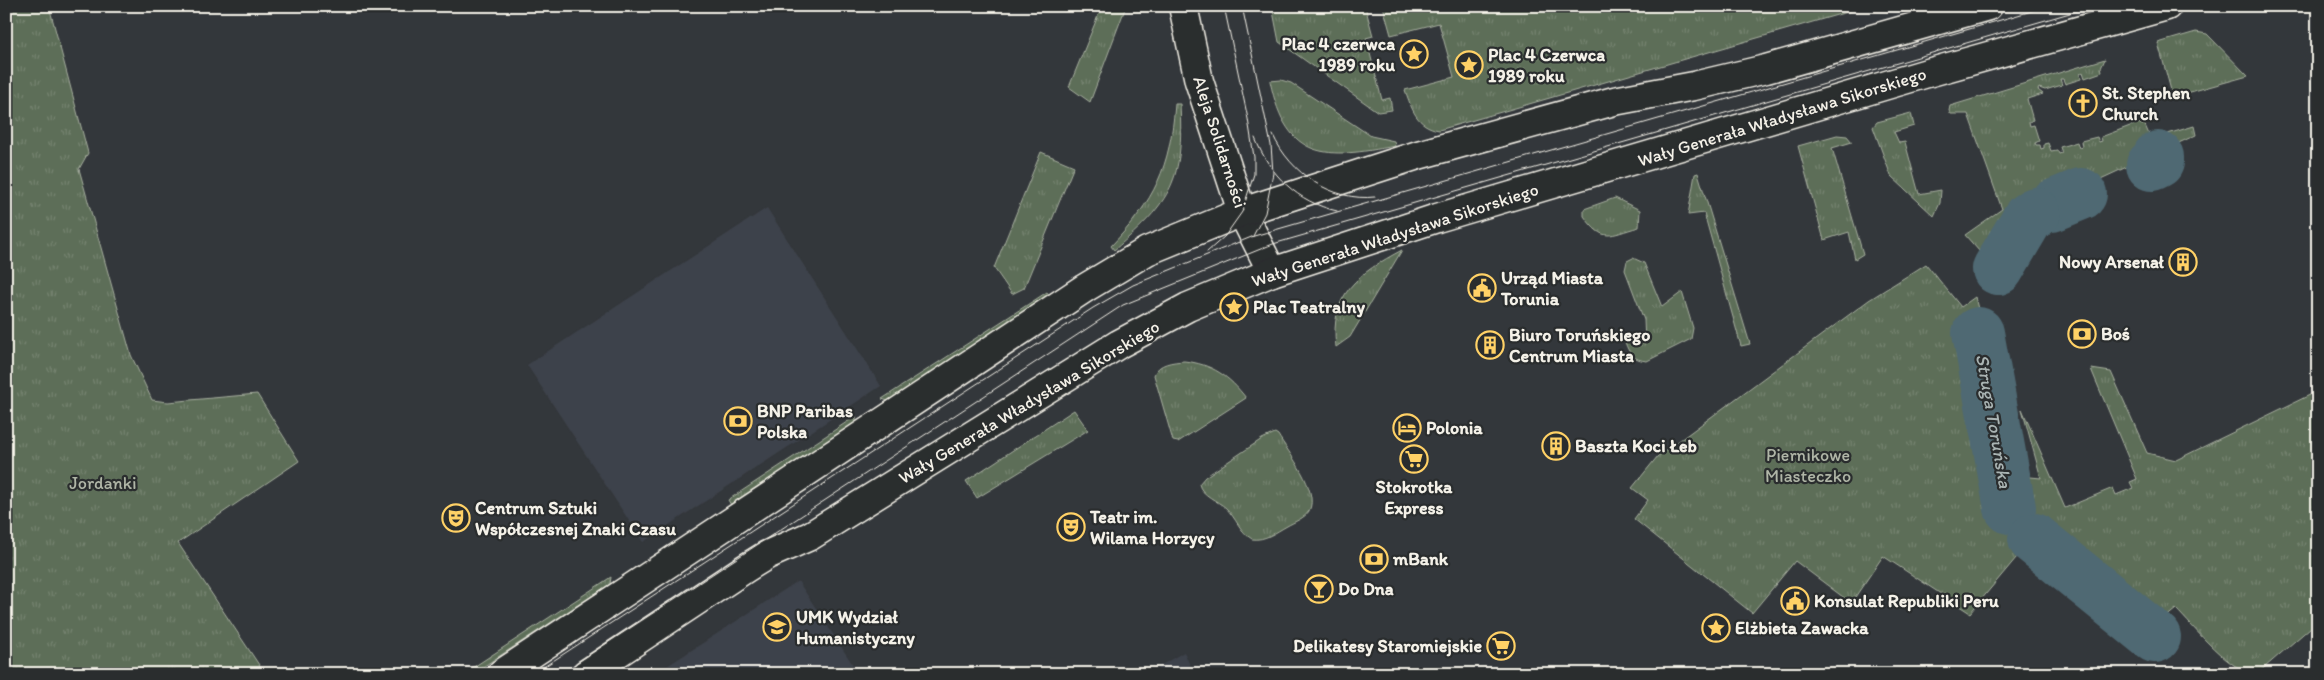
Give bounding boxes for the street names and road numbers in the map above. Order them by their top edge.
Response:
street label: Wały Generała Władysława Sikorskiego [1635,63,1929,171]
street label: Aleja Solidarności [1188,73,1252,211]
street label: Wały Generała Władysława Sikorskiego [1249,178,1541,292]
street label: Wały Generała Władysława Sikorskiego [894,315,1164,489]

